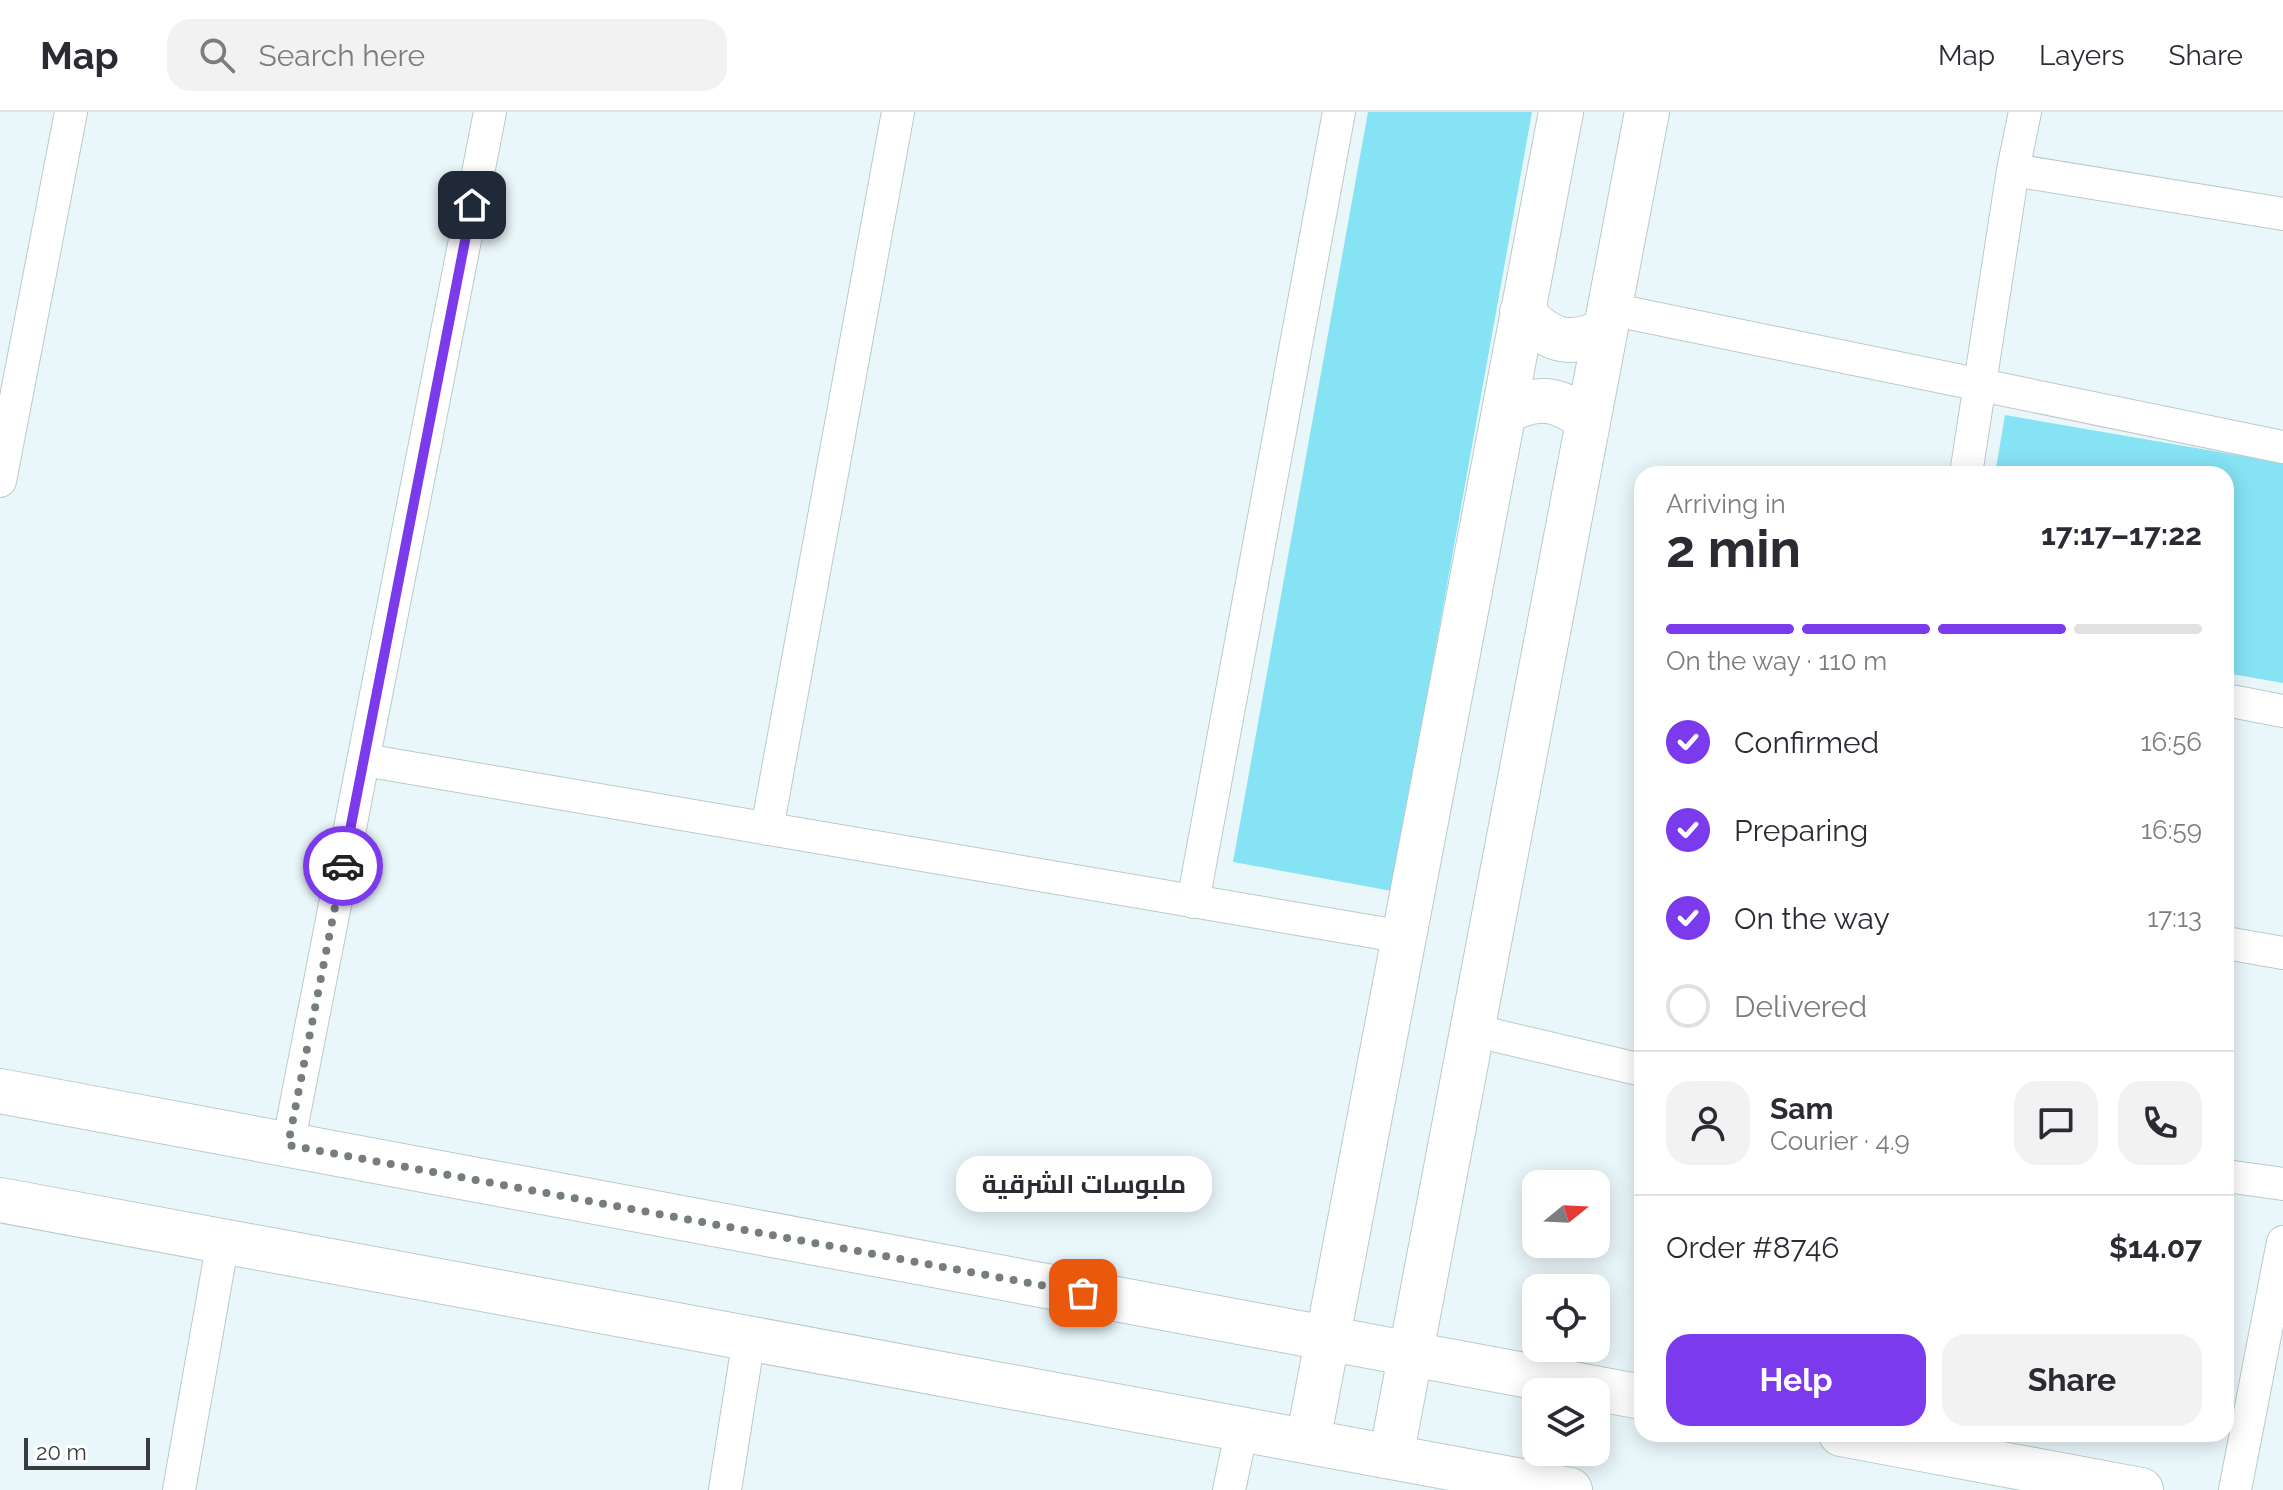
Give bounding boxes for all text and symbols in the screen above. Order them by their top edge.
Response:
search box [167,19,727,91]
text: Map [40,33,119,78]
icon: search [195,33,239,77]
text: Search here [259,38,425,73]
text: Map [1938,39,1995,72]
text: Layers [2039,39,2125,72]
text: Share [2169,39,2243,72]
pin [438,171,506,239]
icon: home [450,183,494,227]
text: Arriving in [1666,489,1786,519]
text: 17:17–17:22 [2041,517,2202,552]
text: 2 min [1666,518,1801,579]
text: On the way · 110 m [1666,646,1887,676]
icon: check [1666,720,1710,764]
text: Confirmed [1734,725,1879,760]
text: 16:56 [2140,727,2202,757]
icon: check [1666,808,1710,852]
text: Preparing [1734,813,1868,848]
text: 16:59 [2141,815,2202,845]
courier [303,826,383,906]
icon: car [321,844,365,888]
icon: check [1666,896,1710,940]
text: On the way [1734,901,1890,936]
text: 17:13 [2147,903,2202,933]
text: Delivered [1734,989,1867,1024]
button: person [1666,1081,1750,1165]
button: chat [2014,1081,2098,1165]
button: phone [2118,1081,2202,1165]
text: Sam [1770,1091,1833,1126]
text: Courier · 4.9 [1770,1126,1910,1156]
callout: ملبوسات الشرقية [955,1157,1211,1213]
text: ملبوسات الشرقية [982,1169,1186,1199]
north arrow [1522,1170,1610,1258]
map controls [1522,1170,1610,1466]
text: Order #8746 [1666,1230,1839,1265]
text: $14.07 [2109,1230,2202,1265]
pin [1049,1259,1117,1327]
icon: bag [1061,1271,1105,1315]
button: locate [1522,1274,1610,1362]
button: Help [1666,1334,1926,1426]
button: Share [1942,1334,2202,1426]
button: layers [1522,1378,1610,1466]
scale bar [24,1434,150,1470]
text: 20 m [36,1439,87,1465]

